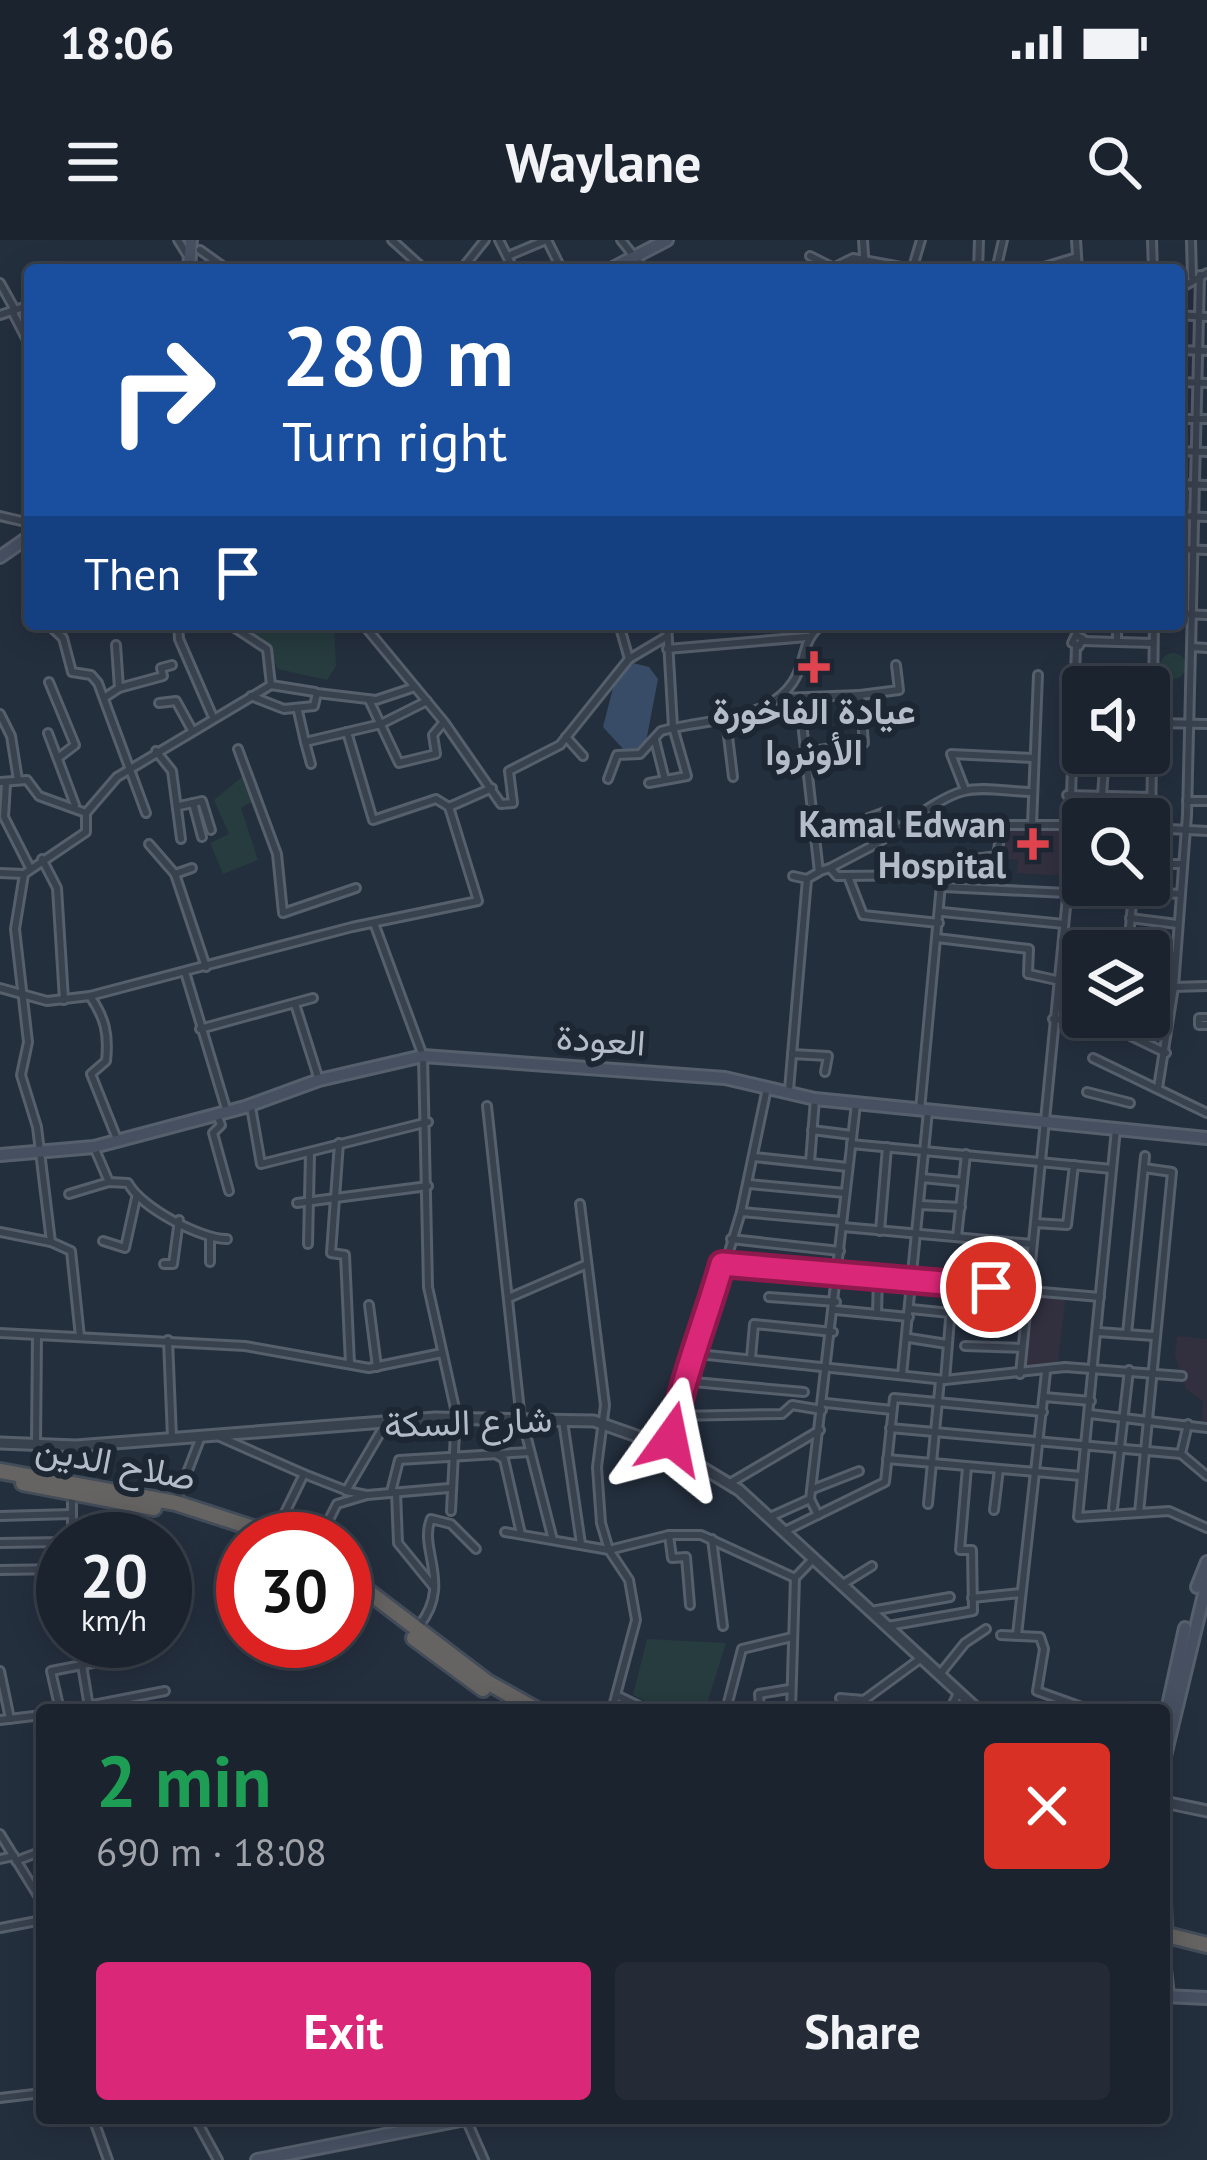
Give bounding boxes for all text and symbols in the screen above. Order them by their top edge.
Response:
text: 18:06 [60,13,174,71]
text: Waylane [505,127,702,197]
icon: menu [60,129,126,195]
icon: search [1081,129,1147,195]
text: 280 m [282,300,514,409]
icon: right [84,312,240,468]
text: Turn right [282,406,507,476]
icon: arrive [205,540,271,606]
text: Then [84,544,181,602]
marker: عيادة الفاخورة الأونروا [798,651,830,683]
map controls [1062,666,1170,1038]
button: sound [1062,666,1170,774]
place label: عيادة الفاخورة الأونروا [712,687,916,775]
button: search [1062,798,1170,906]
place label: Kamal Edwan Hospital [798,800,1006,888]
marker: Kamal Edwan Hospital [1017,828,1049,860]
button: layers [1062,930,1170,1038]
street label: العودة [555,1012,647,1066]
pin [940,1236,1042,1338]
icon: arrive [958,1254,1024,1320]
position arrow [608,1376,734,1502]
street label: شارع السكة [383,1395,553,1449]
street label: صلاح الدين [32,1423,200,1502]
speed limit sign: 30 [216,1512,372,1668]
text: 20 [80,1536,148,1614]
text: km/h [81,1600,147,1639]
text: 2 min [96,1734,272,1827]
button: close [984,1743,1110,1869]
text: 690 m · 18:08 [96,1826,327,1877]
button: Exit [96,1962,591,2100]
button: Share [615,1962,1110,2100]

